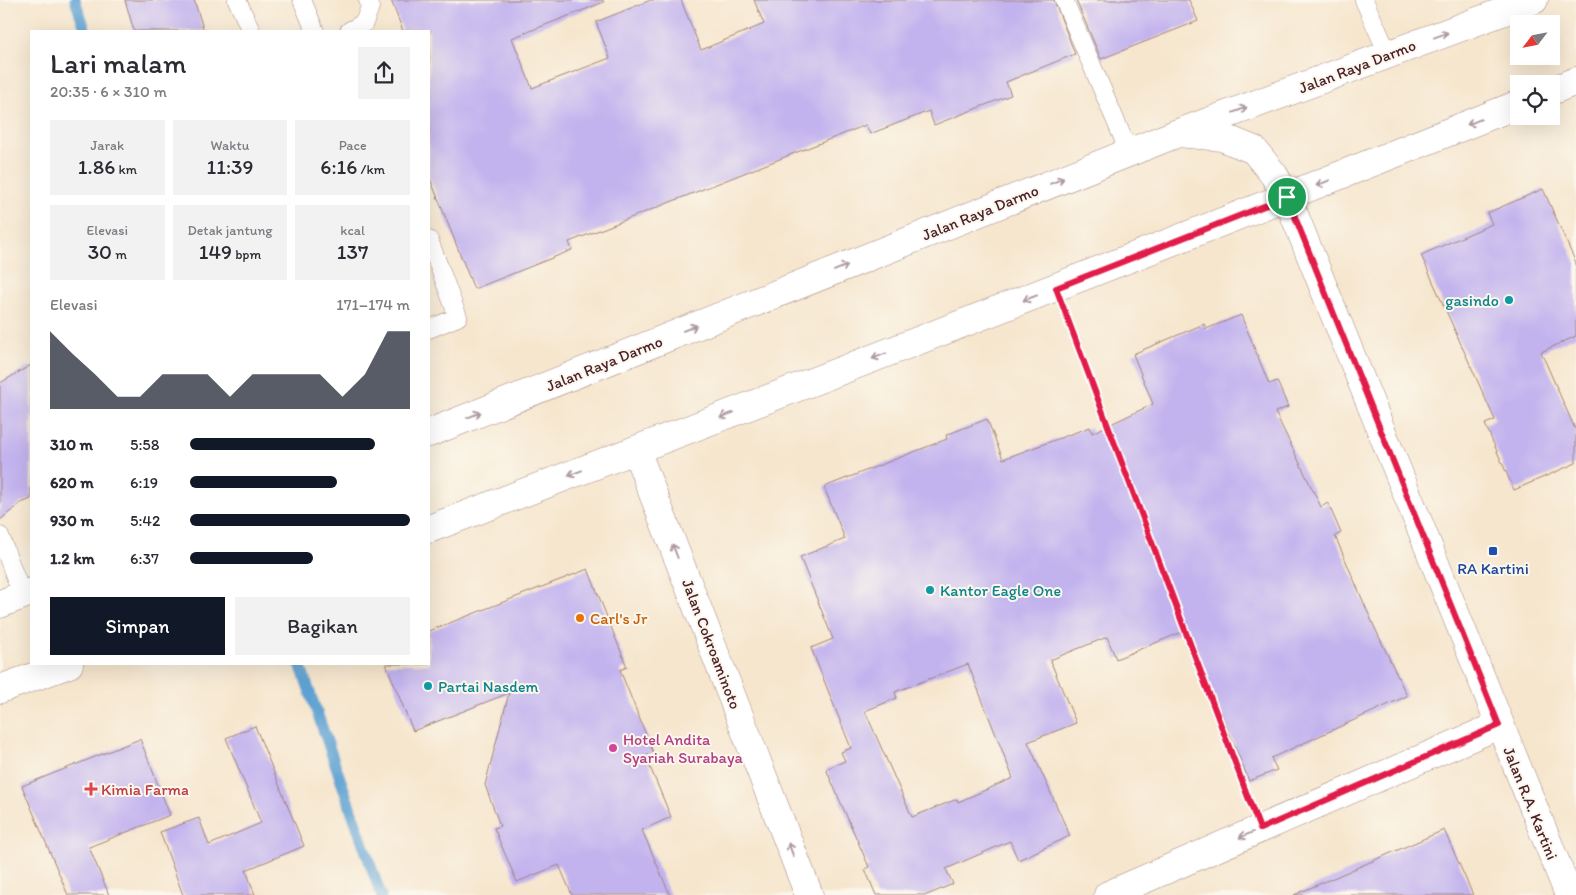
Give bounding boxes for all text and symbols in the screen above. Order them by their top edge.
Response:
north arrow [1510,15,1560,65]
map controls [1510,15,1560,125]
one-way arrow [1433,29,1448,39]
street label: Jalan Raya Darmo [1296,35,1418,98]
text: Lari malam [50,46,186,80]
button: share [358,47,410,99]
button: locate [1510,75,1560,125]
text: 20:35 · 6 × 310 m [50,82,167,101]
one-way arrow [1232,105,1247,114]
one-way arrow [1466,118,1482,127]
text: Jarak [91,137,124,154]
text: Waktu [211,137,249,154]
text: Pace [339,137,367,154]
text: 1.86 [78,154,115,179]
text: 11:39 [206,154,254,179]
text: 6:16 [320,154,357,179]
text: km [115,161,137,178]
text: /km [357,161,385,178]
one-way arrow [1049,176,1064,185]
pin [1266,176,1308,218]
one-way arrow [1316,179,1331,188]
street label: Jalan Raya Darmo [919,180,1041,244]
icon: arrive [1273,183,1301,211]
text: Elevasi [87,222,128,239]
text: Detak jantung [187,222,273,239]
text: kcal [340,222,365,239]
text: 30 [88,239,112,264]
text: 149 [199,239,232,264]
text: 137 [337,239,368,264]
text: m [112,246,127,263]
text: bpm [232,246,261,263]
one-way arrow [833,262,848,272]
place label: gasindo [1445,291,1499,310]
one-way arrow [1023,294,1038,303]
marker: gasindo [1503,294,1515,306]
text: Elevasi [50,295,98,314]
text: 171–174 m [336,295,410,314]
one-way arrow [682,323,697,332]
street label: Jalan Raya Darmo [543,331,665,395]
one-way arrow [871,352,887,361]
one-way arrow [466,409,481,419]
one-way arrow [720,411,735,420]
text: 310 m [50,435,93,454]
text: 5:58 [130,435,160,454]
one-way arrow [568,469,583,478]
text: 620 m [50,473,94,492]
text: 6:19 [130,473,158,492]
text: 930 m [50,511,94,530]
text: 5:42 [130,511,160,530]
one-way arrow [670,544,680,559]
marker: RA Kartini [1487,545,1499,557]
text: 1.2 km [50,549,95,568]
text: 6:37 [130,549,159,568]
place label: RA Kartini [1457,559,1529,578]
street label: Jalan Cokroaminoto [678,576,745,712]
place label: Kantor Eagle One [940,581,1061,600]
marker: Kantor Eagle One [924,584,936,596]
button: Simpan [50,597,225,655]
button: Bagikan [235,597,410,655]
place label: Carl's Jr [590,609,648,628]
marker: Carl's Jr [574,612,586,624]
place label: Partai Nasdem [438,677,539,696]
marker: Partai Nasdem [422,680,434,692]
place label: Hotel Andita Syariah Surabaya [623,730,743,767]
marker: Hotel Andita Syariah Surabaya [607,742,619,754]
street label: Jalan R.A. Kartini [1499,744,1562,862]
place label: Kimia Farma [101,780,189,799]
marker: Kimia Farma [85,783,97,795]
one-way arrow [1239,831,1254,841]
one-way arrow [786,842,795,858]

